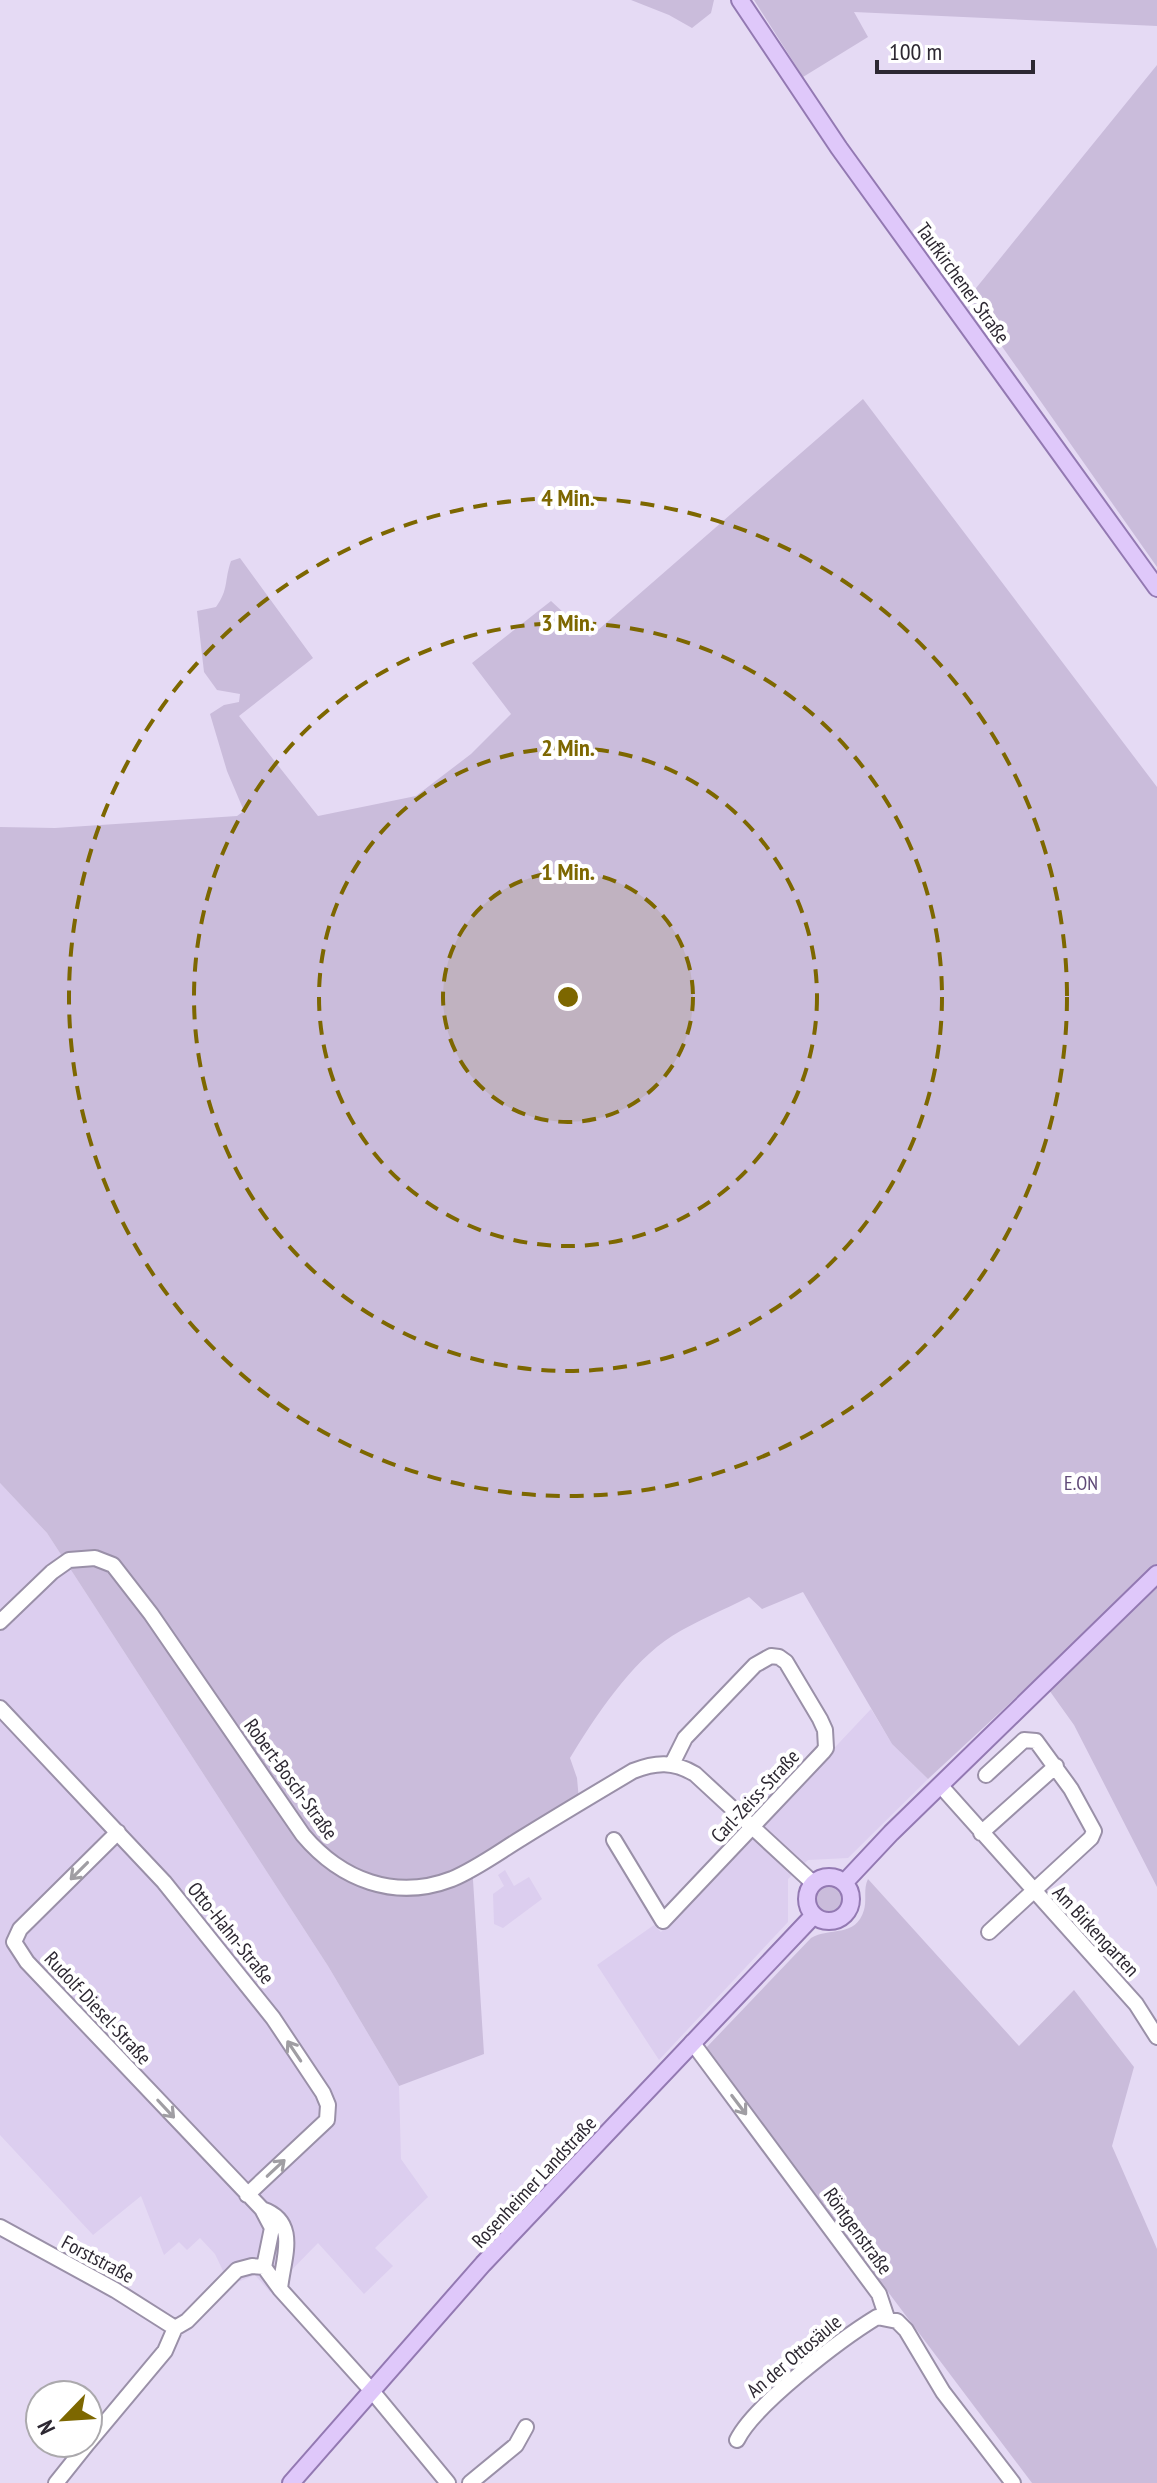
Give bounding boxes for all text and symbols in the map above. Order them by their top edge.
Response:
scale bar [877,24,1033,74]
text: 100 m [889,36,942,67]
street label: Taufkirchener Straße [910,217,1016,349]
text: 4 Min. [541,482,595,513]
text: 3 Min. [541,607,595,638]
text: 2 Min. [541,732,595,763]
text: 1 Min. [541,856,595,887]
centre of rings [554,983,582,1011]
park label: E.ON [1064,1470,1098,1496]
street label: Robert-Bosch-Straße [238,1713,344,1845]
street label: Carl-Zeiss-Straße [705,1744,805,1848]
one-way arrow [69,1861,89,1880]
street label: Otto-Hahn-Straße [182,1877,280,1989]
street label: Am Birkengarten [1047,1880,1145,1982]
street label: Rudolf-Diesel-Straße [39,1946,157,2070]
one-way arrow [286,2040,302,2062]
one-way arrow [730,2094,747,2115]
one-way arrow [156,2099,175,2119]
street label: Rosenheimer Landstraße [466,2111,602,2253]
one-way arrow [266,2159,285,2178]
street label: Röntgenstraße [818,2182,898,2280]
street label: Forststraße [57,2229,139,2289]
street label: An der Ottosäule [741,2309,847,2403]
north arrow [24,2379,104,2459]
text: N [31,2416,61,2439]

